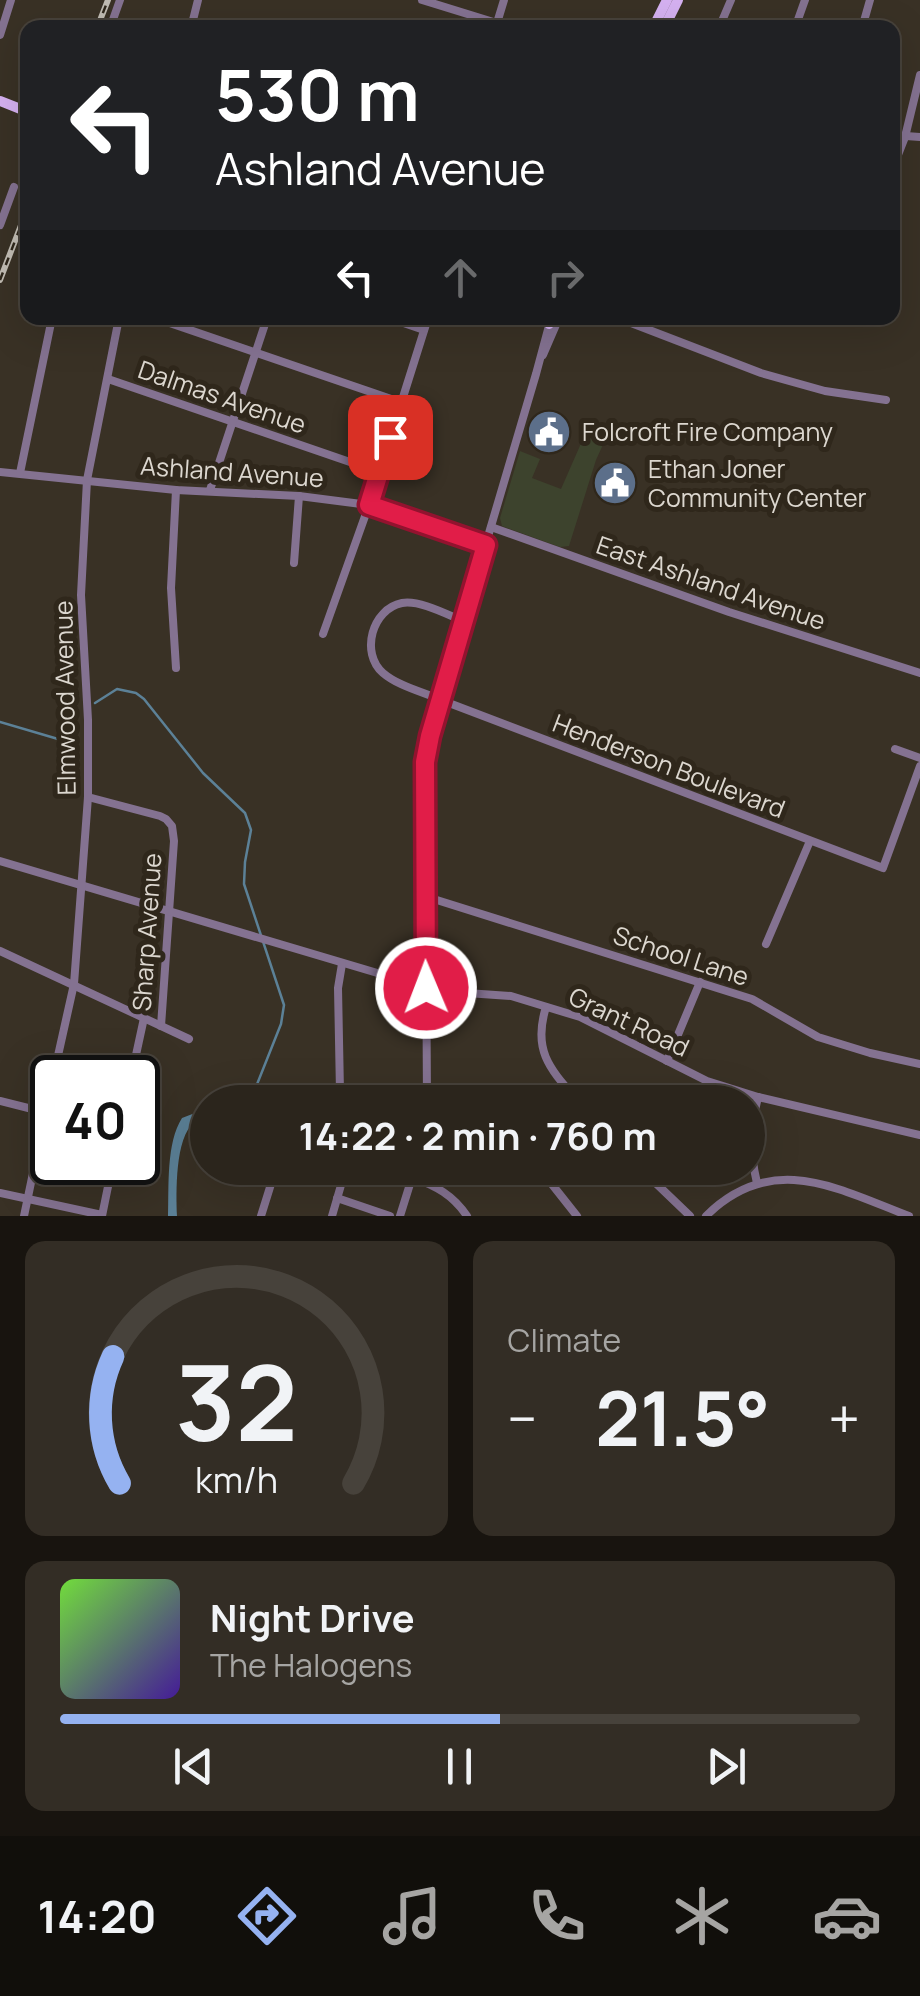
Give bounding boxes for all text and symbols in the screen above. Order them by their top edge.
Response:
text: 530 m [215,46,420,142]
icon: left [50,60,180,190]
text: Ashland Avenue [215,137,546,199]
icon: left [328,250,383,305]
icon: ahead [433,250,488,305]
icon: right [538,250,593,305]
street label: Dalmas Avenue [134,351,311,442]
pin [348,395,433,480]
public building icon: Folcroft Fire Company [526,409,572,455]
icon: arrive [363,410,418,465]
place label: Folcroft Fire Company [582,414,833,449]
street label: Ashland Avenue [139,448,325,495]
place label: Ethan Joner Community Center [648,451,867,515]
public building icon: Ethan Joner Community Center [592,460,638,506]
street label: East Ashland Avenue [592,527,830,638]
street label: Elmwood Avenue [45,600,84,796]
street label: Henderson Boulevard [548,705,790,826]
street label: Sharp Avenue [124,852,169,1012]
street label: School Lane [609,917,753,994]
position arrow [374,936,478,1040]
street label: Grant Road [563,978,695,1065]
speed limit sign: 40 [30,1055,160,1185]
text: 14:22 · 2 min · 760 m [298,1109,657,1161]
text: Climate [508,1318,621,1362]
text: 32 [175,1330,297,1472]
text: 21.5° [595,1366,770,1469]
text: − [508,1380,537,1456]
text: + [828,1380,860,1456]
text: km/h [195,1455,278,1504]
text: Night Drive [210,1591,415,1643]
text: The Halogens [210,1643,412,1687]
icon: previous [166,1739,221,1794]
icon: pause [432,1739,487,1794]
icon: next [699,1739,754,1794]
icon: directions [232,1881,302,1951]
icon: music [377,1881,447,1951]
icon: phone [522,1881,592,1951]
icon: climate [667,1881,737,1951]
icon: car [812,1881,882,1951]
text: 14:20 [38,1885,157,1947]

